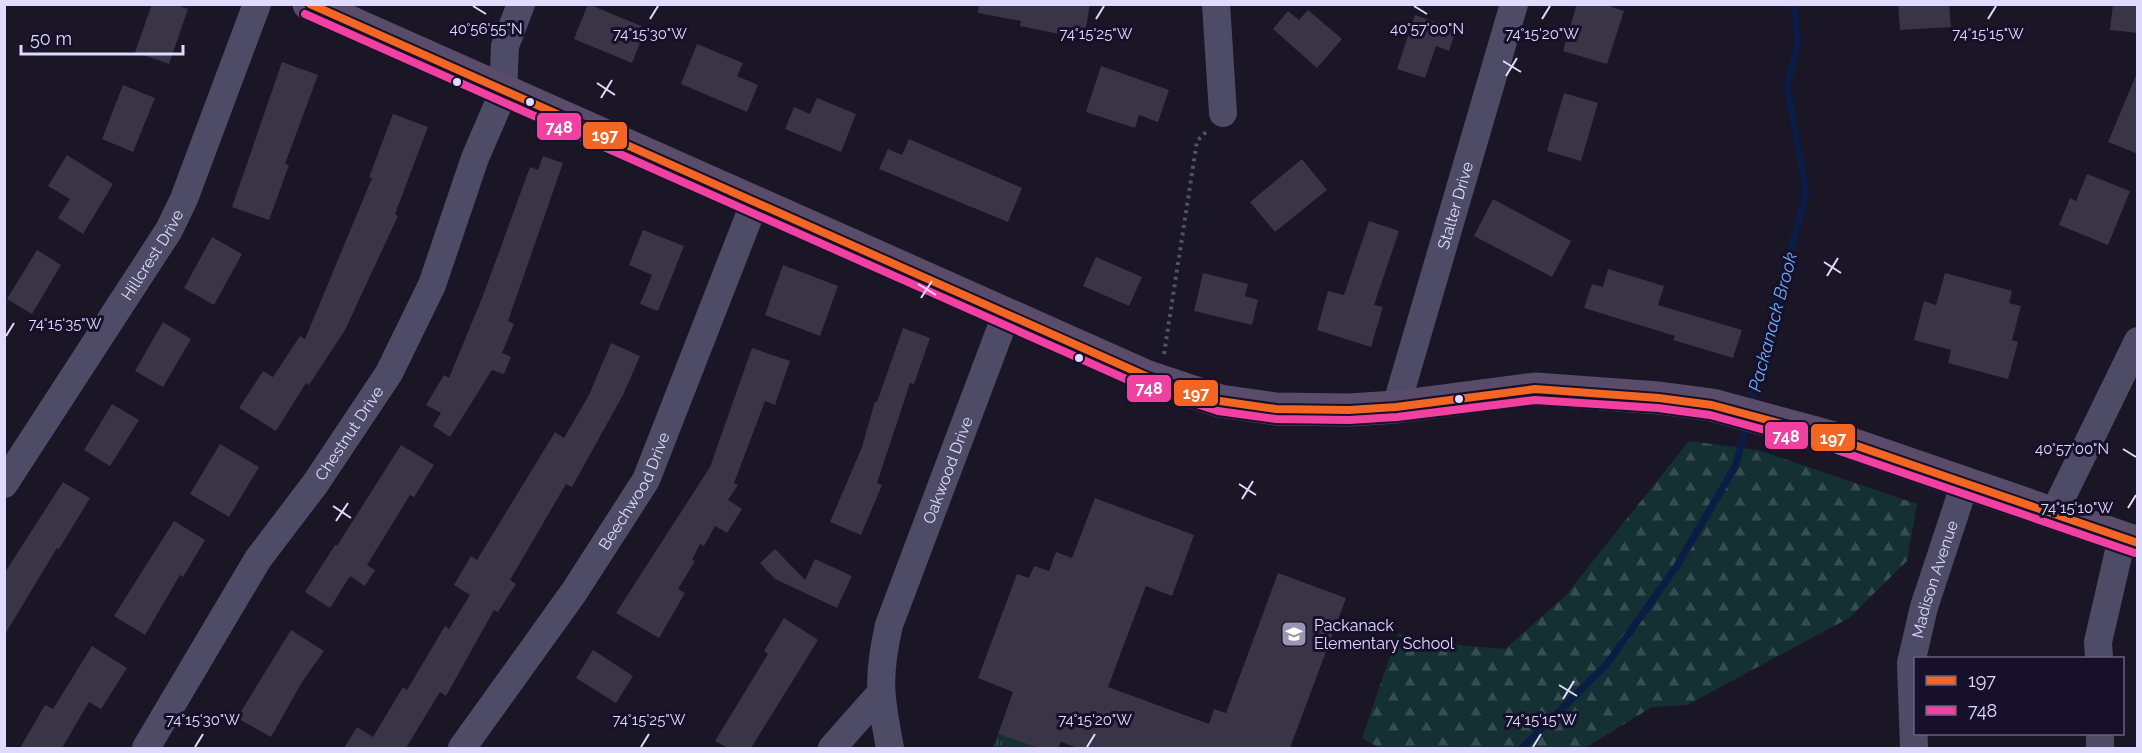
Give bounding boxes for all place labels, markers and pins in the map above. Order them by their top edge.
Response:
unlabelled marker [451,76,463,88]
unlabelled marker [524,96,536,108]
unlabelled marker [1073,352,1085,364]
unlabelled marker [1453,393,1465,405]
place label: Packanack Elementary School [1314,616,1455,653]
school or university icon: Packanack Elementary School [1279,619,1309,649]

